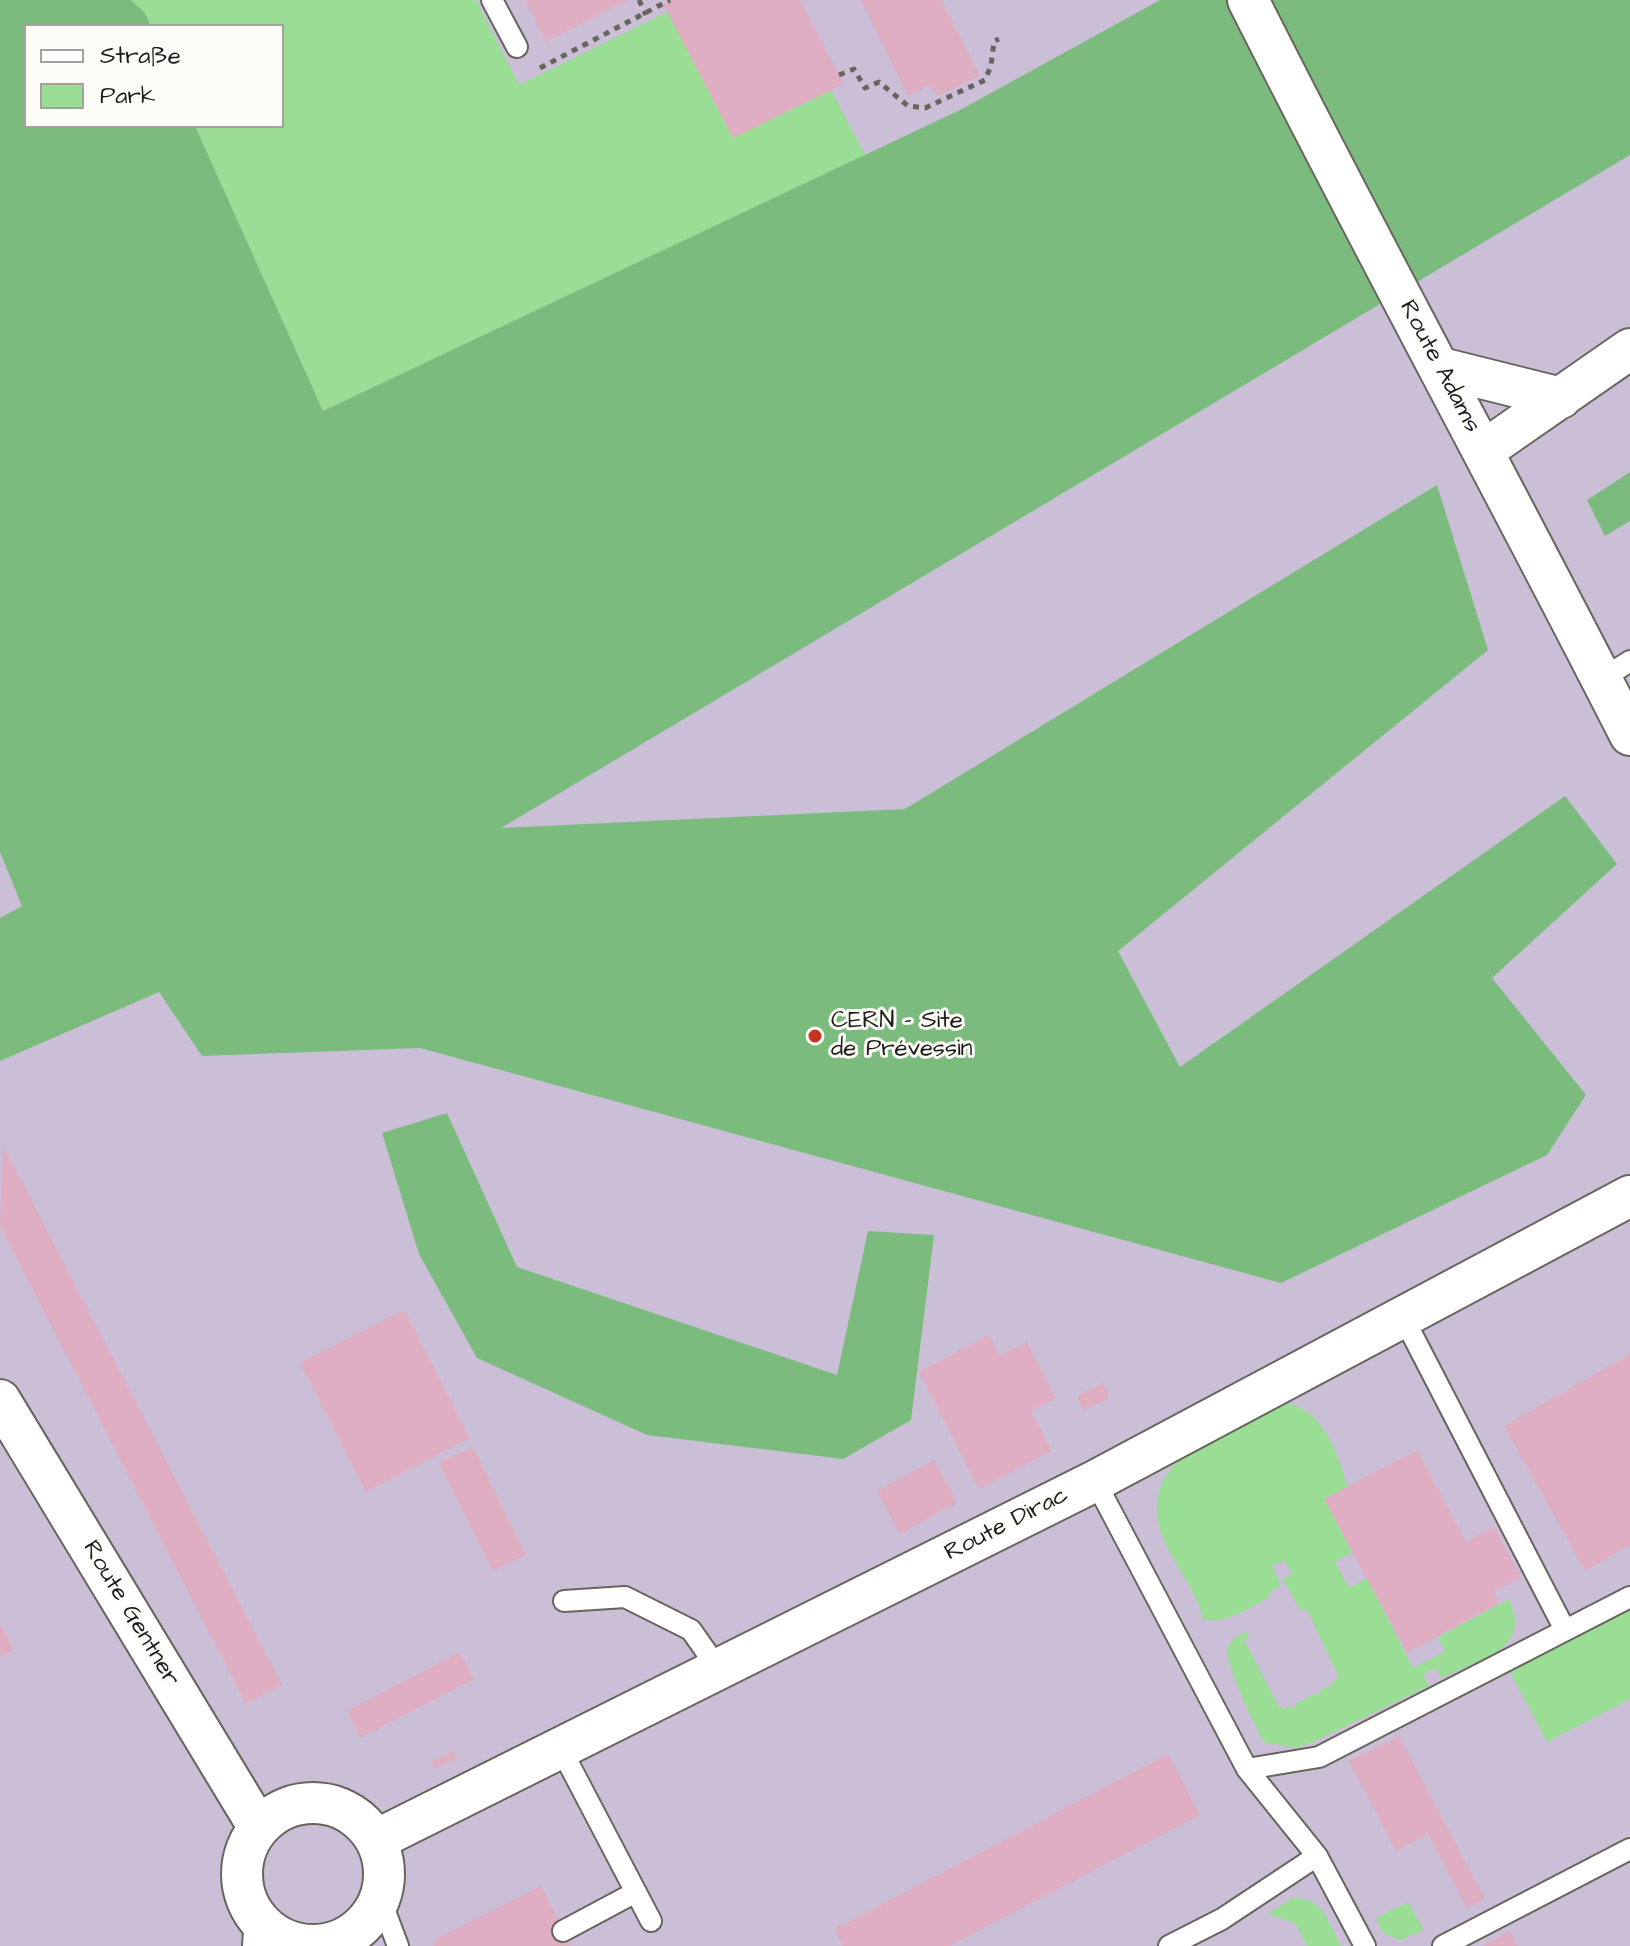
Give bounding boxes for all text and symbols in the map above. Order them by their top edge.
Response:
legend [24,24,284,128]
text: Straße [100,39,181,73]
text: Park [100,79,156,113]
street label: Route Adams [1392,296,1486,438]
place label: CERN - Site de Prévessin [831,1008,973,1064]
marker: CERN - Site de Prévessin [806,1027,824,1045]
street label: Route Dirac [940,1482,1074,1568]
street label: Route Gentner [75,1536,185,1692]

